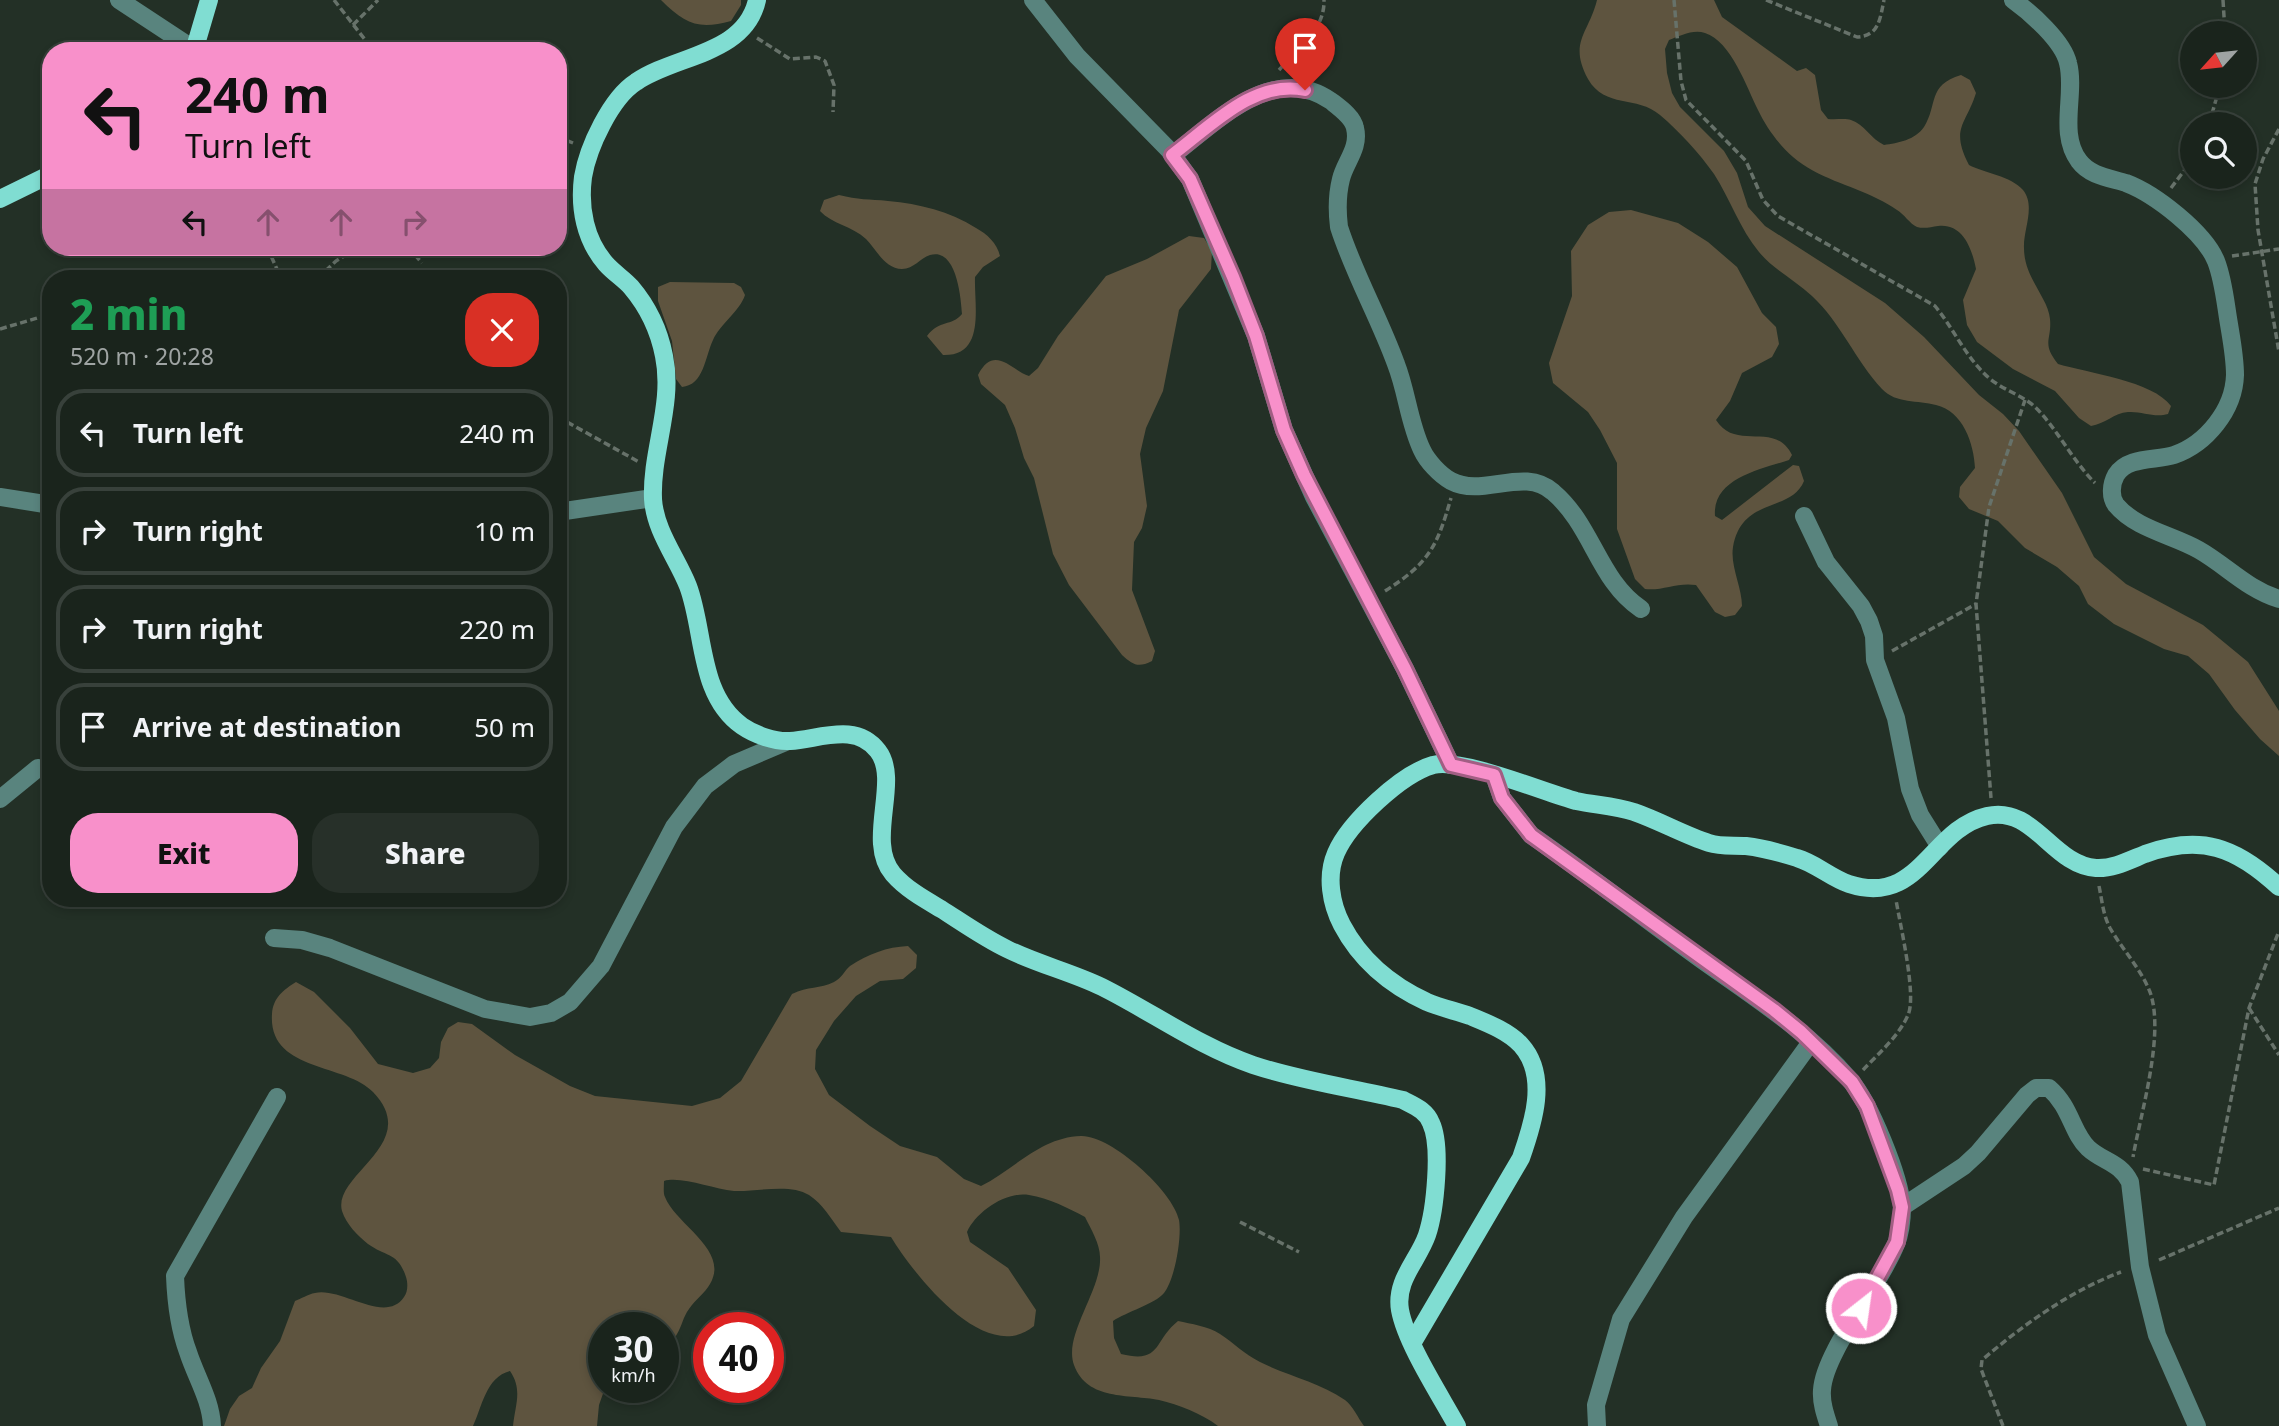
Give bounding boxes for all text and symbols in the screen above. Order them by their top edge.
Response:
pin [1275,18,1335,90]
north arrow [2180,21,2258,98]
map controls [2180,21,2257,189]
icon: arrive [1286,29,1324,67]
text: 240 m [185,61,330,127]
icon: left [70,70,161,161]
button: search [2180,112,2257,189]
text: Turn left [185,124,311,167]
icon: left [176,203,214,241]
icon: ahead [249,203,287,241]
icon: ahead [322,203,360,241]
icon: right [395,203,433,241]
text: 2 min [70,285,187,342]
button: close [465,293,539,367]
text: 520 m · 20:28 [70,340,214,372]
icon: left [74,414,112,452]
text: Turn left [133,415,244,451]
text: 240 m [459,415,535,451]
icon: right [74,512,112,550]
text: Turn right [133,513,263,549]
text: 10 m [474,513,535,549]
icon: right [74,610,112,648]
text: Turn right [133,611,263,647]
text: 220 m [459,611,535,647]
icon: arrive [74,708,112,746]
text: Arrive at destination [133,709,402,745]
text: 50 m [474,709,535,745]
button: Exit [70,813,298,893]
button: Share [312,813,539,893]
position arrow [1824,1271,1898,1345]
speed limit sign: 40 [693,1312,784,1403]
text: 30 [613,1325,654,1372]
text: km/h [611,1363,656,1387]

